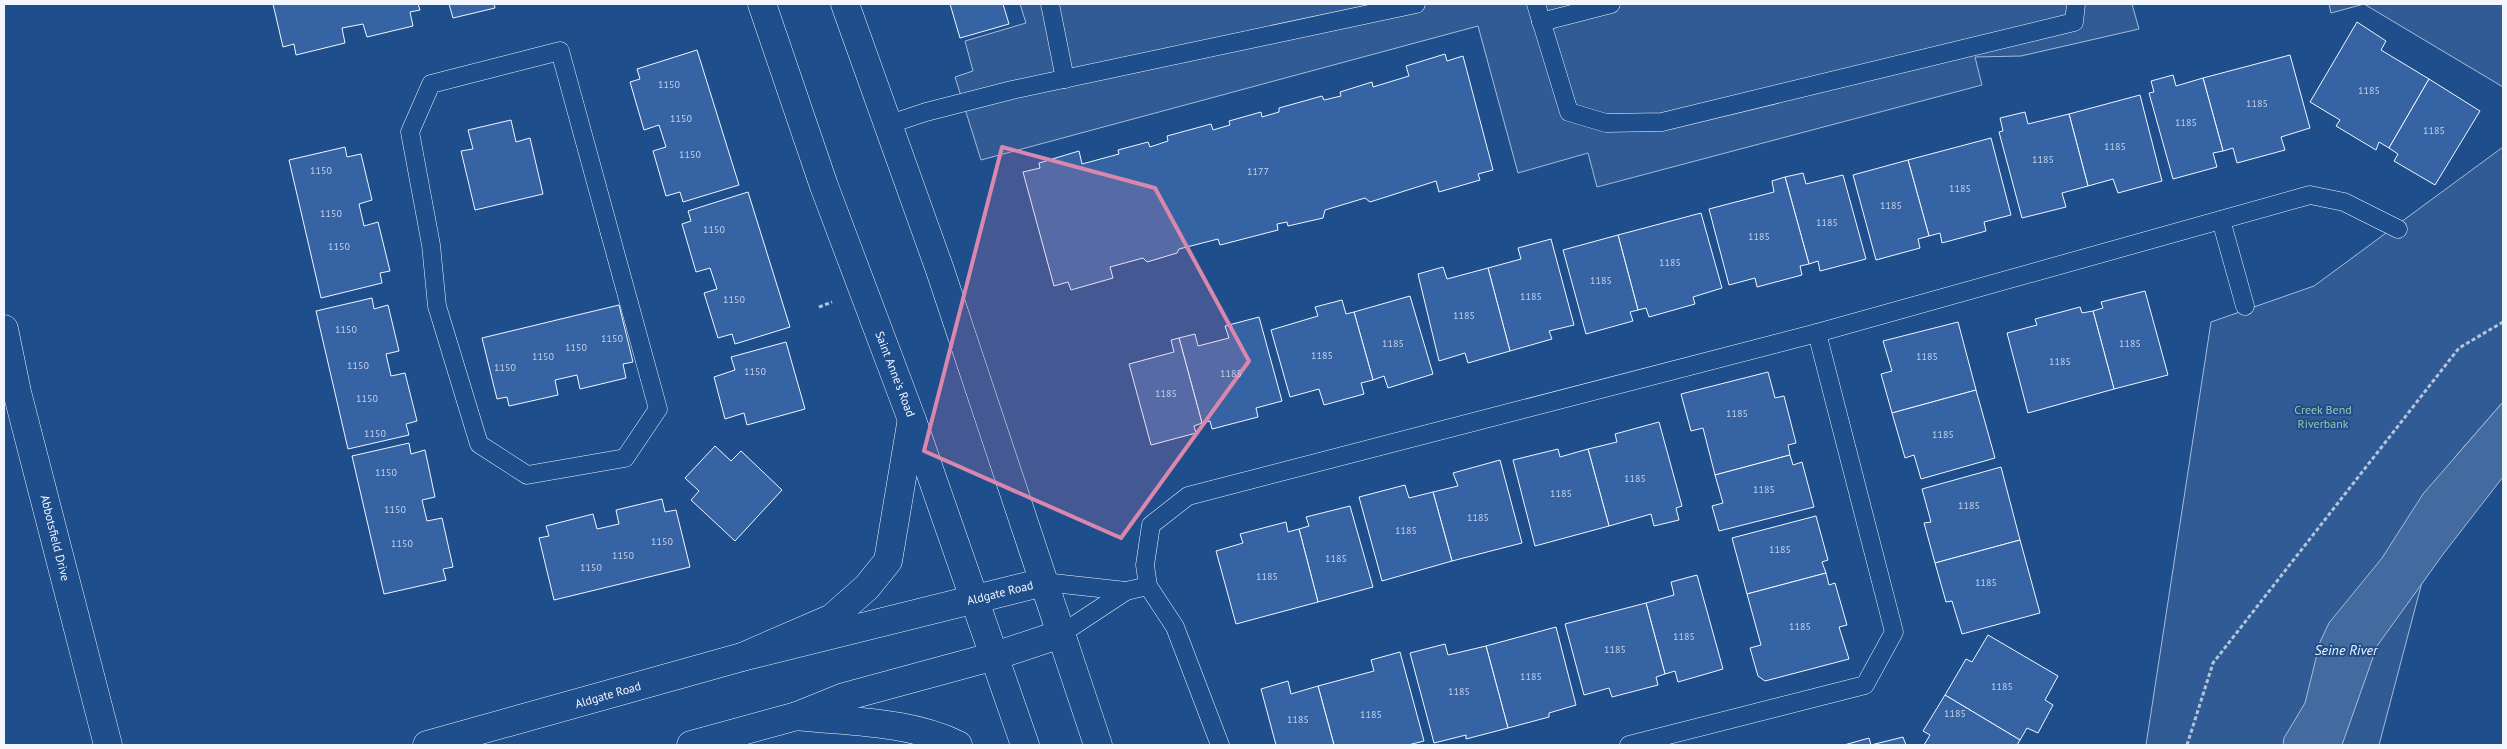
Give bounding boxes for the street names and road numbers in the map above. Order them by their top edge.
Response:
street label: Saint Anne's Road [872,329,919,419]
street label: Abbotsfield Drive [38,493,73,582]
street label: Aldgate Road [965,577,1035,608]
street label: Aldgate Road [573,678,643,711]

